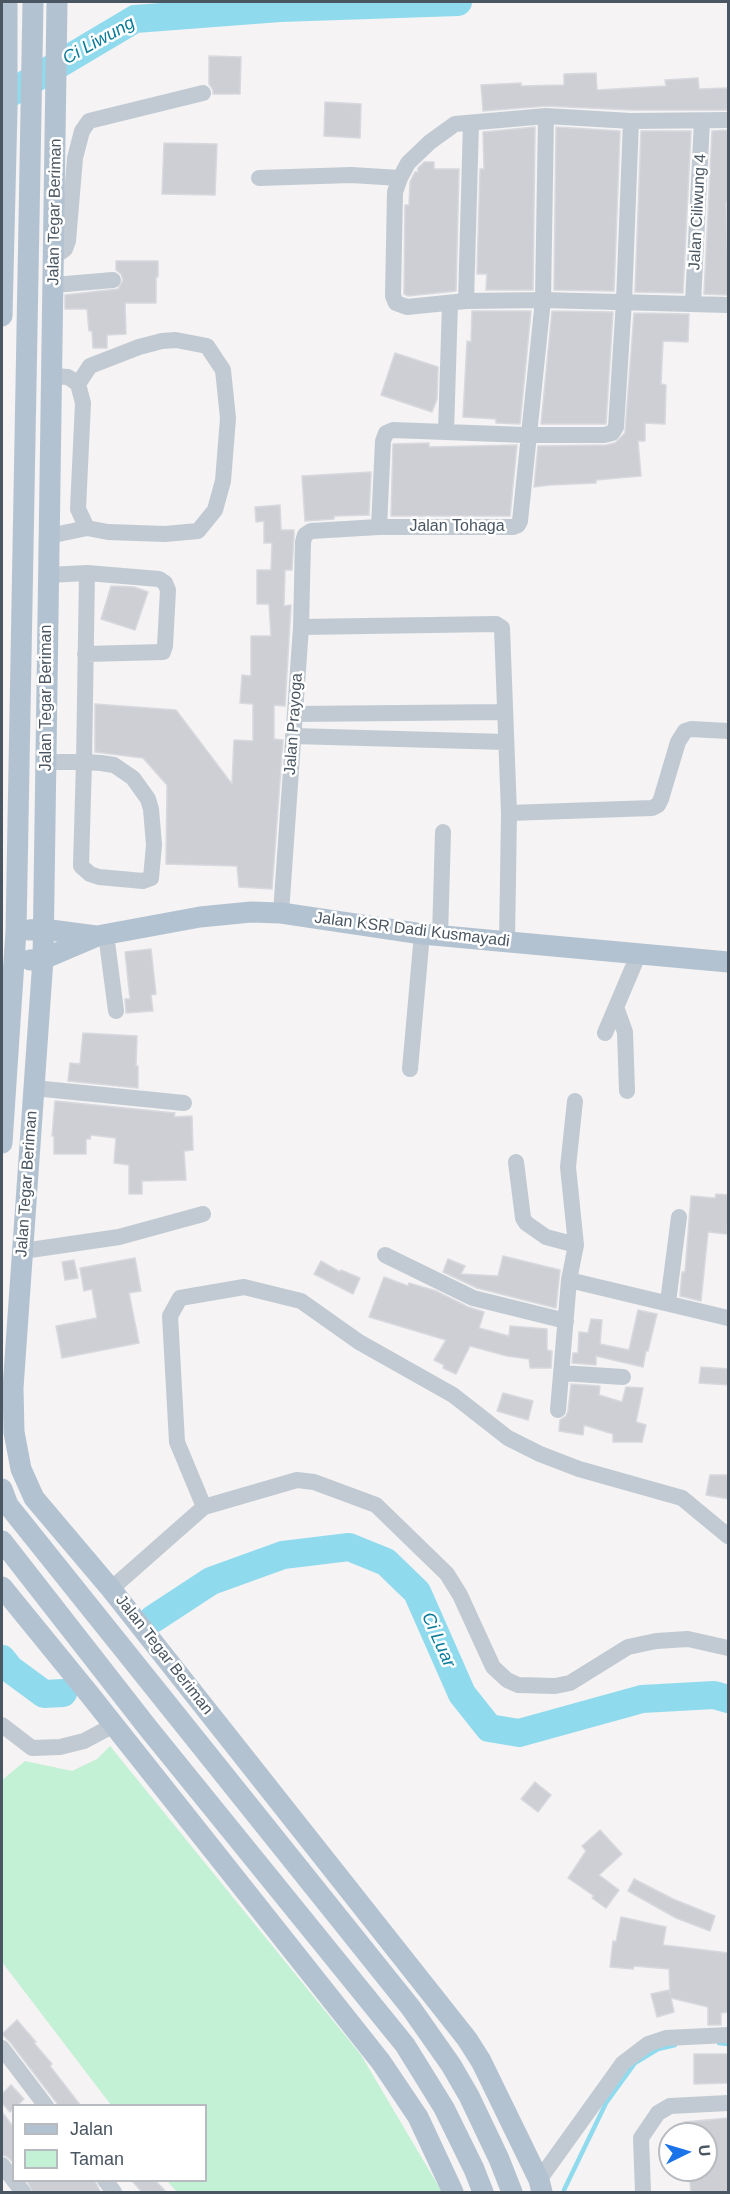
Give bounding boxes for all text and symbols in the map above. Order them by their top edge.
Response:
water label: Ci Liwung [59,12,139,70]
street label: Jalan Tegar Beriman [44,138,66,286]
street label: Jalan Ciliwung 4 [685,153,711,271]
street label: Jalan Tohaga [409,517,505,537]
street label: Jalan Tegar Beriman [37,625,57,771]
street label: Jalan Prayoga [281,672,307,776]
street label: Jalan KSR Dadi Kusmayadi [313,908,511,952]
street label: Jalan Tegar Beriman [12,1110,42,1258]
street label: Jalan Tegar Beriman [111,1591,217,1719]
water label: Ci Luar [416,1609,460,1671]
legend [12,2104,207,2182]
text: Jalan [70,2119,113,2139]
north arrow [658,2122,718,2182]
text: U [695,2144,713,2157]
text: Taman [70,2149,124,2169]

